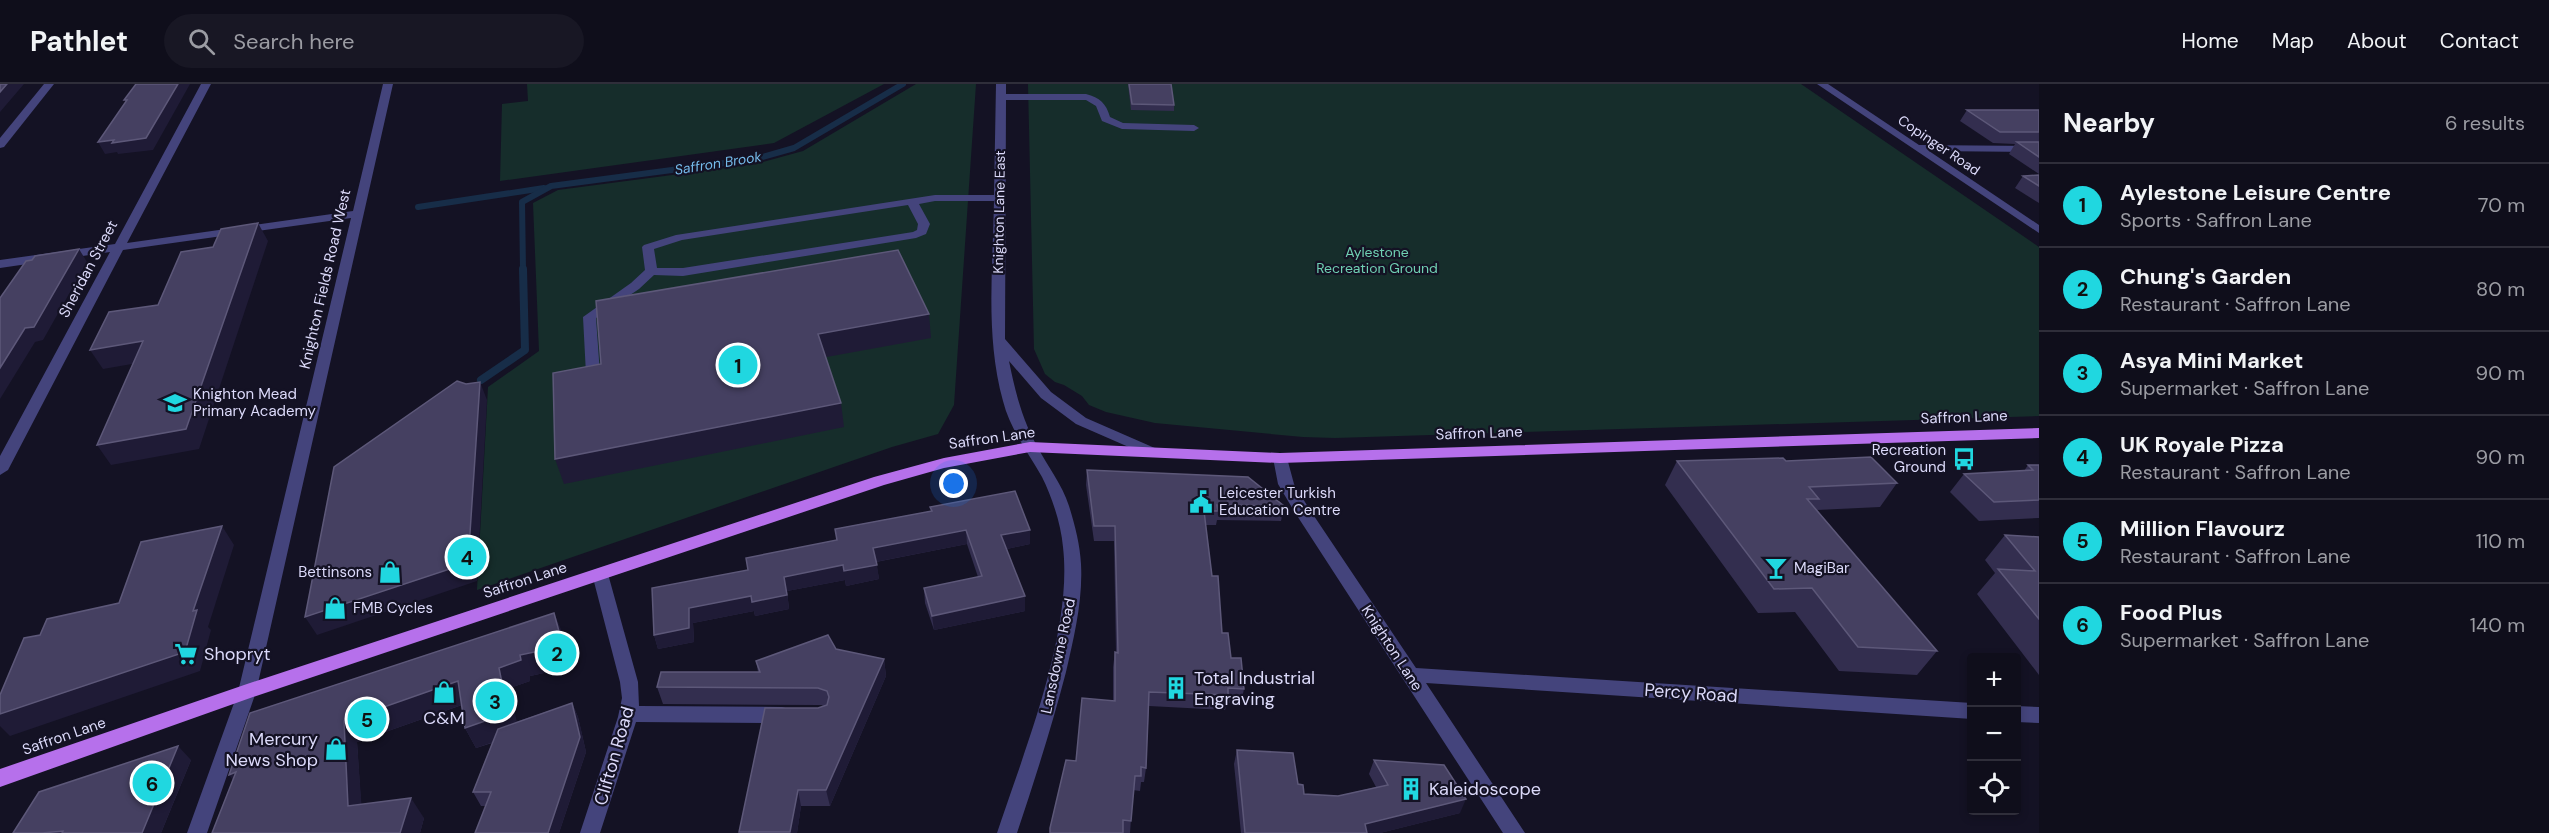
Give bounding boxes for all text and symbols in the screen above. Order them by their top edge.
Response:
search box [164,14,584,68]
text: Pathlet [30,23,128,60]
icon: search [185,25,218,58]
text: Search here [233,27,355,56]
text: Home [2181,27,2239,55]
text: Map [2272,27,2314,55]
text: About [2347,27,2407,55]
text: Contact [2440,27,2519,55]
text: Nearby [2063,106,2155,140]
text: 6 results [2445,110,2525,136]
street label: Copinger Road [1894,111,1984,179]
water label: Saffron Brook [673,147,764,179]
street label: Knighton Lane East [989,150,1009,274]
text: Aylestone Leisure Centre [2120,178,2391,207]
street label: Knighton Fields Road West [295,187,355,371]
text: 1 [2079,192,2086,218]
text: 70 m [2478,192,2525,218]
text: Sports · Saffron Lane [2120,207,2312,233]
street label: Sheridan Street [54,217,122,321]
park label: Aylestone Recreation Ground [1316,243,1438,277]
text: Chung's Garden [2120,262,2291,291]
text: 2 [2077,276,2088,302]
text: 80 m [2476,276,2525,302]
text: Restaurant · Saffron Lane [2120,291,2351,317]
pin: 1 [718,342,758,388]
text: Asya Mini Market [2120,346,2303,375]
text: 3 [2076,360,2089,386]
text: 90 m [2476,360,2525,386]
text: Supermarket · Saffron Lane [2120,375,2369,401]
place label: Knighton Mead Primary Academy [193,384,317,421]
school or university icon: Knighton Mead Primary Academy [162,390,188,416]
street label: Saffron Lane [1920,405,2008,429]
street label: Saffron Lane [1435,421,1523,445]
street label: Saffron Lane [948,422,1036,454]
text: UK Royale Pizza [2120,430,2284,459]
place label: Recreation Ground [1872,440,1946,477]
text: 4 [2076,444,2089,470]
text: 90 m [2476,444,2525,470]
bus stop icon: Recreation Ground [1951,446,1977,472]
text: Restaurant · Saffron Lane [2120,459,2351,485]
your location [939,469,968,498]
place label: Leicester Turkish Education Centre [1219,483,1341,520]
public building icon: Leicester Turkish Education Centre [1188,489,1214,515]
text: Million Flavourz [2120,514,2285,543]
text: 5 [2076,528,2089,554]
text: 110 m [2476,528,2525,554]
pin: 4 [448,534,486,580]
text: Restaurant · Saffron Lane [2120,543,2351,569]
bar icon: MagiBar [1763,555,1789,581]
street label: Saffron Lane [481,557,569,603]
place label: MagiBar [1794,558,1850,578]
shop icon: Bettinsons [377,559,403,585]
place label: Bettinsons [298,562,372,582]
shop icon: FMB Cycles [322,595,348,621]
street label: Lansdowne Road [1036,596,1080,716]
place label: FMB Cycles [353,598,433,618]
text: Food Plus [2120,598,2223,627]
street label: Knighton Lane [1357,601,1427,695]
text: 6 [2076,612,2089,638]
text: 140 m [2470,612,2525,638]
text: Supermarket · Saffron Lane [2120,627,2369,653]
pin: 2 [538,630,576,676]
supermarket icon: Shopryt [173,641,199,667]
place label: Shopryt [204,642,270,666]
map controls [1967,653,2021,815]
button: + [1967,653,2021,707]
place label: Total Industrial Engraving [1194,666,1315,711]
building icon: Total Industrial Engraving [1163,675,1189,701]
pin: 3 [476,678,514,724]
street label: Percy Road [1644,678,1738,708]
shop icon: C&M [431,679,457,705]
pin: 5 [348,696,386,742]
street label: Clifton Road [588,704,640,808]
place label: C&M [423,706,465,730]
button: − [1967,707,2021,761]
street label: Saffron Lane [20,712,108,760]
place label: Mercury News Shop [225,727,318,772]
shop icon: Mercury News Shop [323,736,349,762]
pin: 6 [132,760,172,806]
button: locate [1967,761,2021,815]
building icon: Kaleidoscope [1398,776,1424,802]
place label: Kaleidoscope [1429,777,1541,801]

